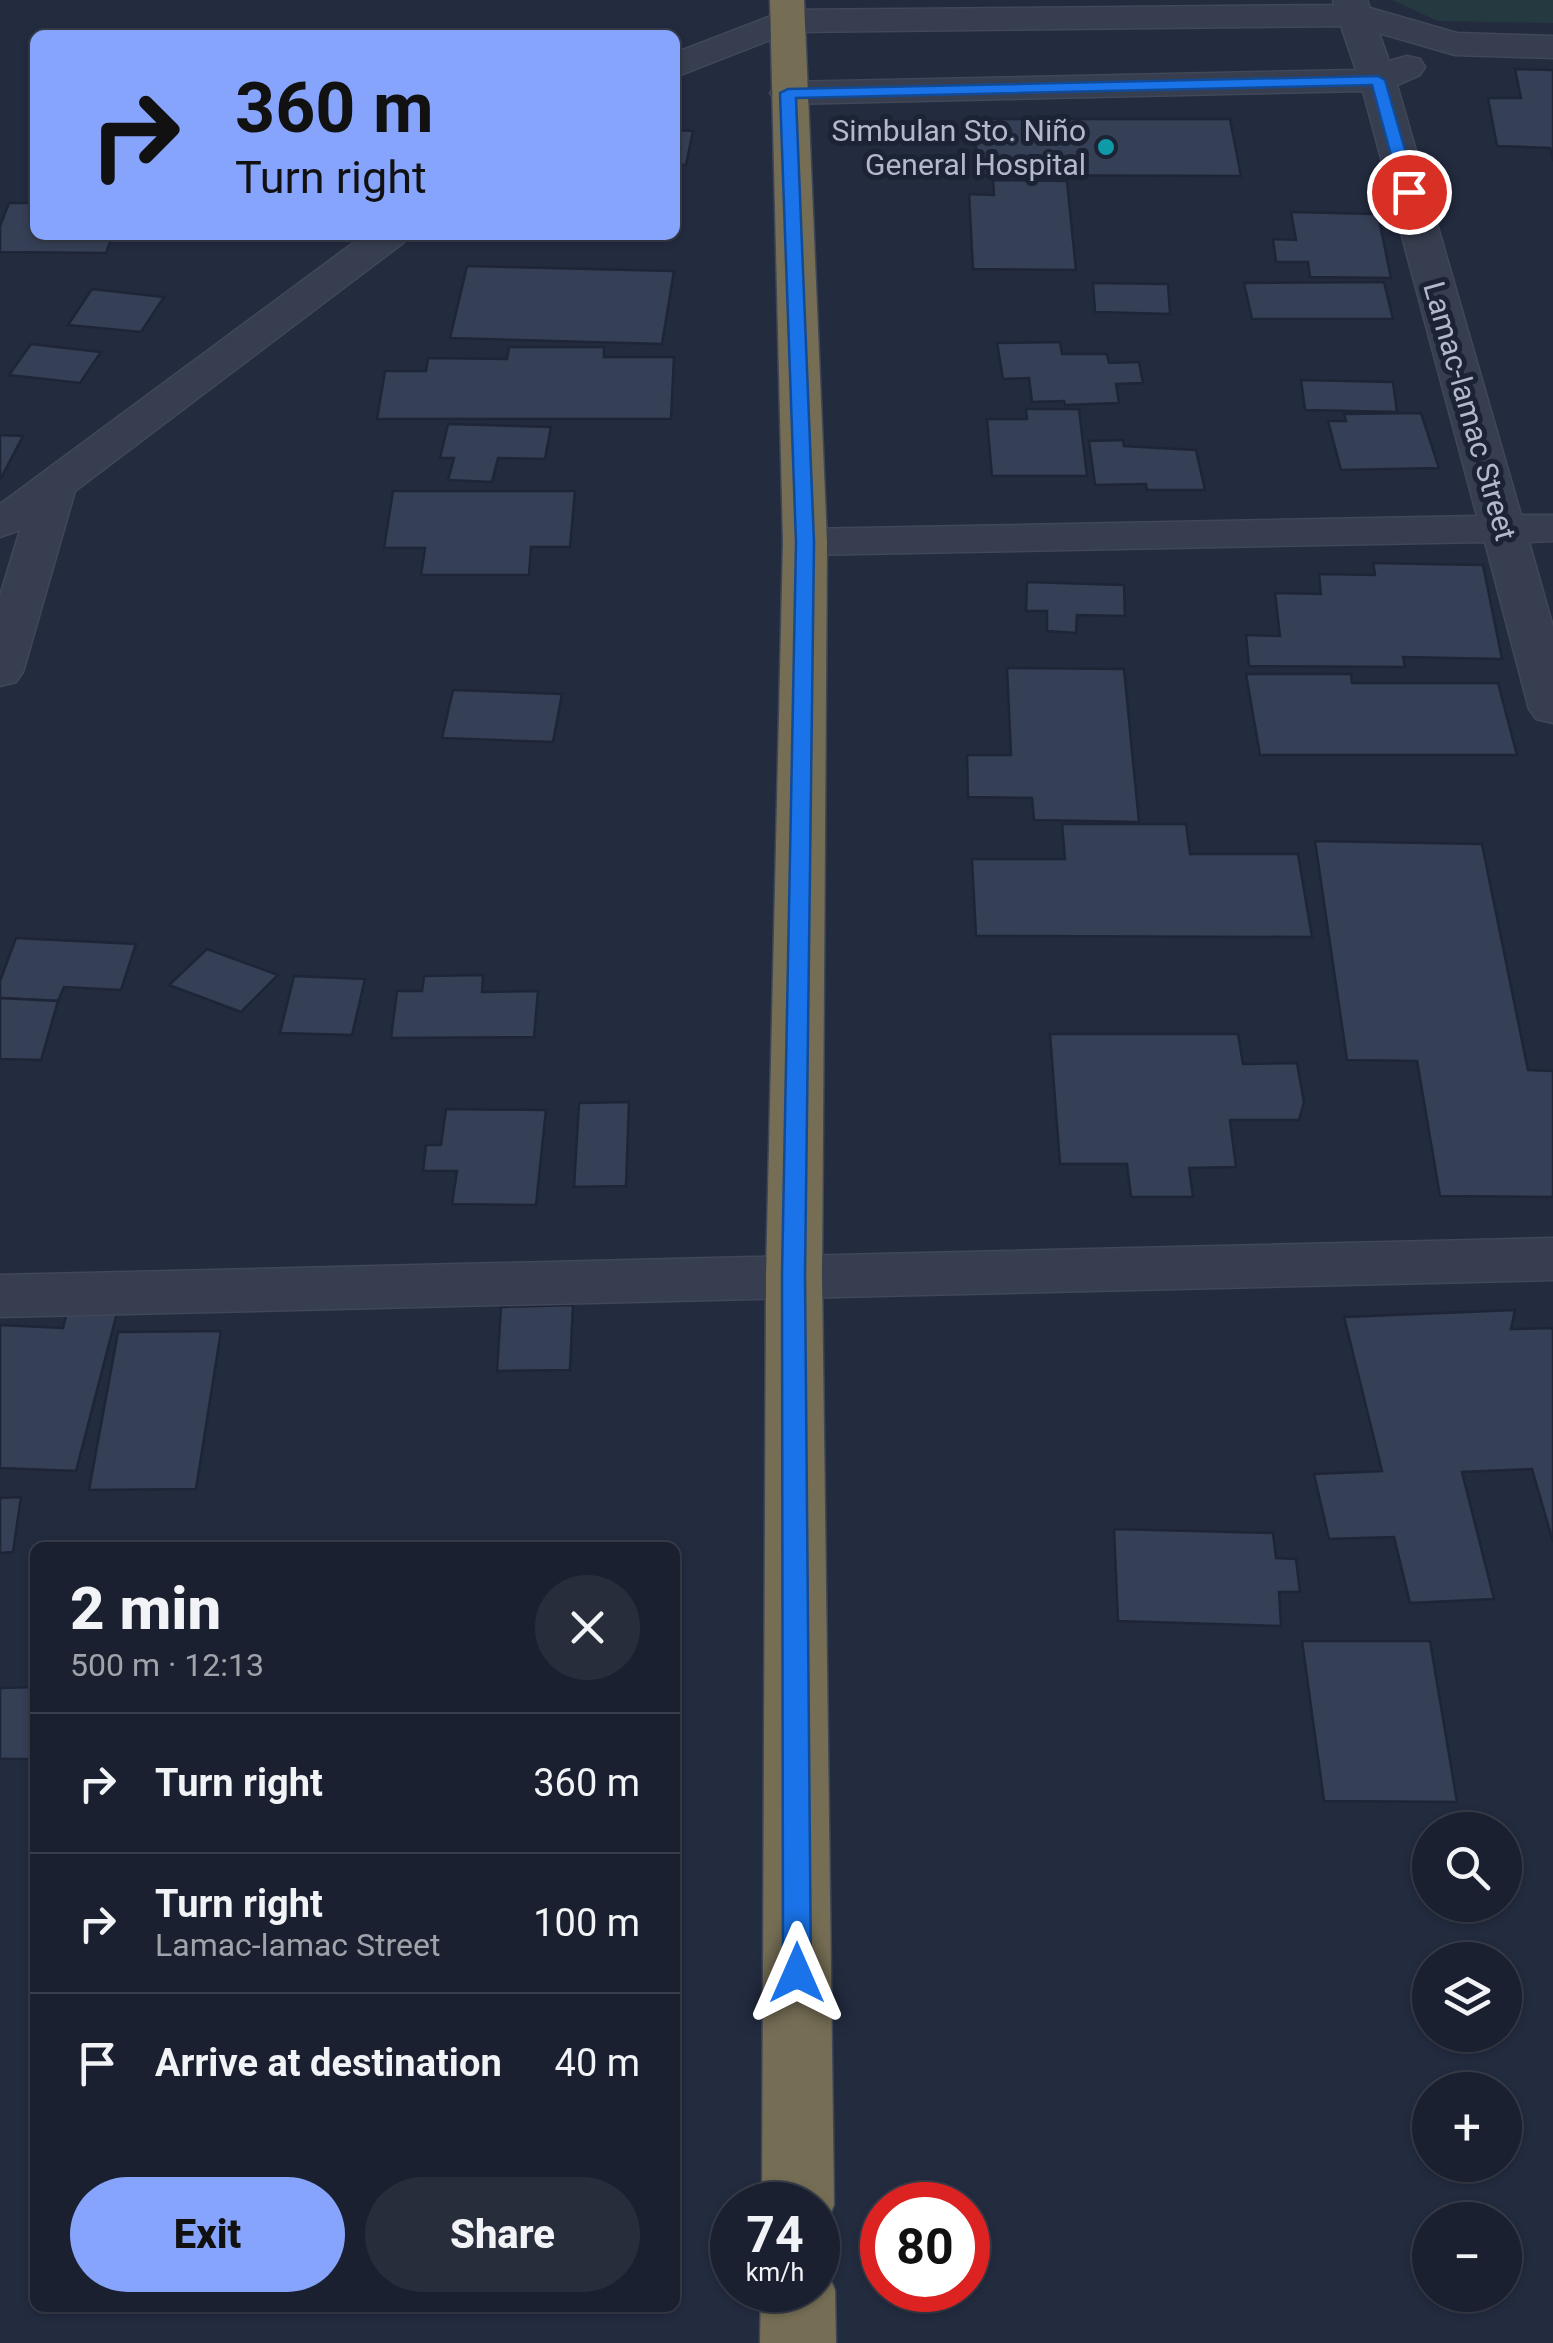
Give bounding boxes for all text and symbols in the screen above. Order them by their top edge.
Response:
text: 360 m [235,67,434,149]
icon: right [70,70,200,200]
place label: Simbulan Sto. Niño General Hospital [831,113,1086,182]
marker: Simbulan Sto. Niño General Hospital [1095,136,1117,158]
pin [1367,150,1452,235]
text: Turn right [235,151,427,204]
icon: arrive [1382,165,1437,220]
street label: Lamac-lamac Street [1416,278,1524,544]
text: 2 min [70,1573,221,1644]
button: close [535,1575,640,1680]
text: 500 m · 12:13 [70,1646,264,1684]
icon: right [70,1756,125,1811]
text: Turn right [155,1761,323,1805]
text: 360 m [533,1761,640,1805]
map controls [1412,1812,1522,2312]
button: search [1412,1812,1522,1922]
text: Turn right [155,1882,323,1926]
icon: right [70,1896,125,1951]
text: 100 m [533,1901,640,1945]
position arrow [745,1921,849,2025]
text: Lamac-lamac Street [155,1926,440,1964]
button: layers [1412,1942,1522,2052]
icon: arrive [70,2036,125,2091]
text: Arrive at destination [155,2041,502,2085]
text: 40 m [555,2041,640,2085]
button: + [1412,2072,1522,2182]
button: Exit [70,2177,345,2292]
button: Share [365,2177,640,2292]
speed limit sign: 80 [860,2182,990,2312]
button: − [1412,2202,1522,2312]
text: 74 [746,2206,804,2264]
text: km/h [746,2258,804,2287]

